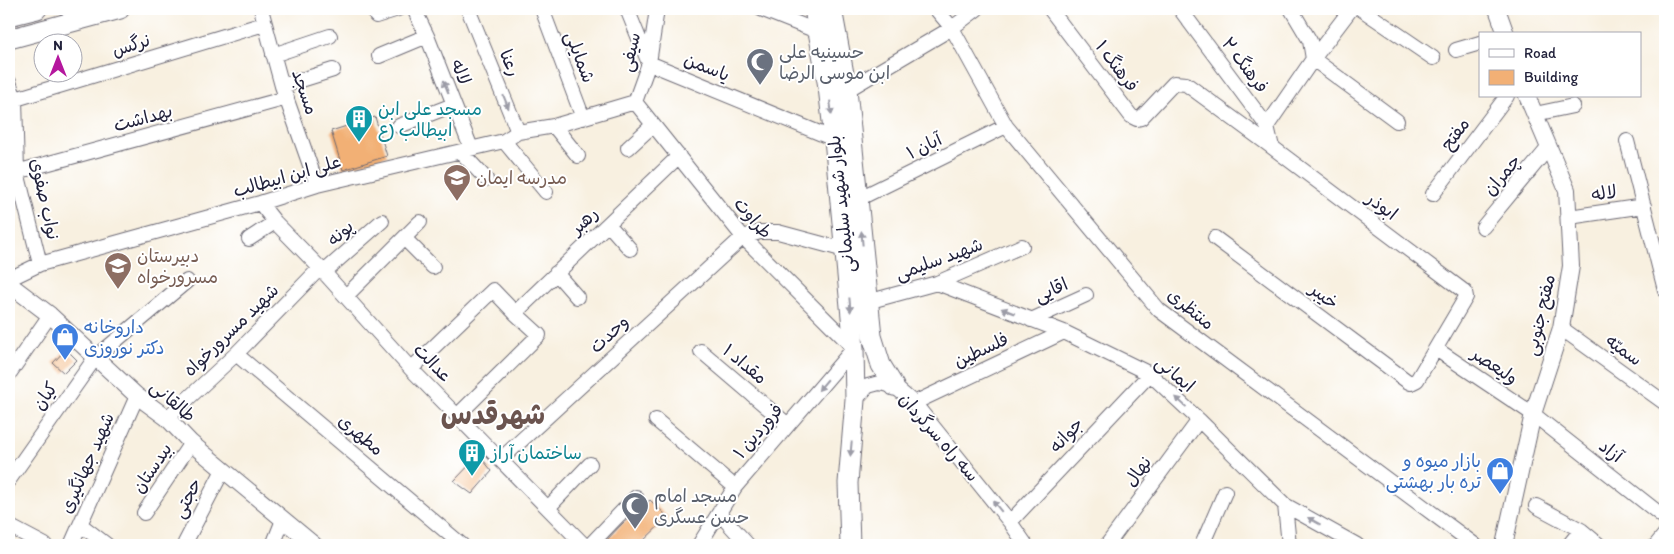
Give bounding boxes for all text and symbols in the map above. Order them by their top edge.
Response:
street label: شمایلی [560,28,600,86]
street label: نرگس [109,29,153,61]
street label: سیفی [615,30,645,74]
north arrow [32,32,82,82]
legend [1479,32,1642,98]
street label: فرهنگ ۲ [1217,33,1273,97]
street label: فرهنگ ۱ [1091,36,1143,96]
text: N [53,37,63,54]
place label: حسینیه علی ابن موسی الرضا [779,41,890,84]
text: Road [1524,44,1557,62]
street label: رعنا [495,46,525,80]
mosque icon: حسینیه علی ابن موسی الرضا [745,47,775,86]
street label: یاسمن [681,48,733,86]
street label: لاله [446,56,476,88]
street label: مسجد [287,67,323,117]
text: Building [1524,68,1578,86]
one-way arrow [442,79,450,94]
one-way arrow [503,95,510,110]
place label: مسجد علی ابن ابیطالب (ع [378,98,482,142]
street label: بهداشت [111,100,175,136]
one-way arrow [827,101,835,117]
building icon: مسجد علی ابن ابیطالب (ع [344,104,374,143]
street label: مفتح [1436,113,1475,155]
street label: آبان ۱ [903,127,947,164]
street label: بلوار شهید سلیمانی [823,134,859,274]
street label: علی ابن ابیطالب [230,150,344,202]
street label: چمران [1478,150,1526,201]
street label: نواب صفوی [26,156,64,242]
school or university icon: مدرسه ایمان [442,163,472,202]
place label: مدرسه ایمان [476,167,567,189]
street label: لاله [1590,180,1618,206]
street label: ابوذر [1360,186,1402,225]
street label: طراوت [729,193,777,243]
street label: رهبر [564,203,603,241]
street label: پونه [322,215,359,251]
one-way arrow [857,229,865,245]
street label: شهید سلیمی [892,233,986,285]
place label: دبیرستان مسرورخواه [137,245,218,289]
school or university icon: دبیرستان مسرورخواه [103,251,133,290]
street label: مفتح جنوبی [1520,272,1561,358]
street label: اقایی [1031,273,1071,307]
street label: خیبر [1304,277,1343,314]
street label: شهید مسرورخواه [179,279,284,382]
street label: منتظری [1163,284,1219,334]
one-way arrow [846,297,854,313]
one-way arrow [1000,307,1015,315]
street label: وحدت [585,310,633,358]
place label: داروخانه دکتر نوروزی [84,316,164,359]
shop icon: داروخانه دکتر نوروزی [50,322,80,361]
street label: فلسطین [950,328,1012,372]
street label: سمیّه [1601,329,1647,371]
street label: عدالت [409,339,457,387]
street label: مقداد ۱ [718,339,772,389]
street label: ولیعصر [1466,342,1522,389]
street label: ایمانی [1151,351,1199,397]
street label: طالقانی [146,375,200,427]
street label: کیان [28,377,63,414]
one-way arrow [817,378,828,391]
street label: سه راه سرگردان [894,388,984,486]
one-way arrow [1175,396,1187,408]
district label: شهرقدس [441,397,545,431]
street label: فروردین ۱ [728,399,788,463]
street label: شهید جهانگیری [55,409,119,517]
street label: مطهری [334,410,388,460]
street label: جوانه [1044,413,1088,457]
street label: آزاد [1595,435,1629,468]
building icon: ساختمان آراز [457,438,487,477]
street label: بیدستان [127,439,177,497]
one-way arrow [847,441,855,457]
place label: ساختمان آراز [489,442,582,464]
place label: بازار میوه و تره بار بهشتی [1386,450,1482,493]
street label: نهال [1119,451,1157,491]
shop icon: بازار میوه و تره بار بهشتی [1485,456,1515,495]
street label: حجتی [168,474,206,522]
place label: مسجد امام حسن عسگری [654,485,749,528]
mosque icon: مسجد امام حسن عسگری [620,491,650,530]
one-way arrow [991,500,1002,513]
one-way arrow [1308,517,1321,526]

